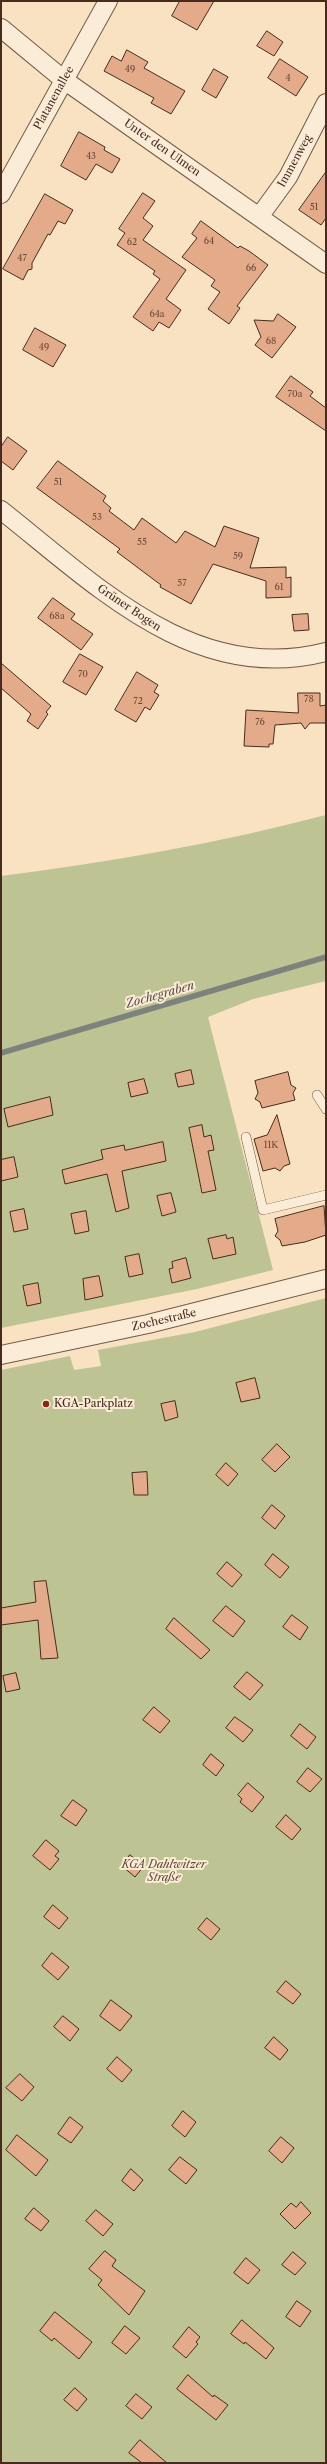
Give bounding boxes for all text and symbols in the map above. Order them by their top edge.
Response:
street label: Platanenallee [31,64,77,132]
house number: 49 [125,64,135,74]
house number: 4 [285,73,291,83]
street label: Unter den Ulmen [121,117,203,179]
street label: Immenweg [275,132,315,190]
house number: 43 [86,151,96,161]
house number: 51 [310,202,318,212]
house number: 64 [204,236,214,246]
house number: 62 [127,237,137,247]
house number: 47 [17,253,27,263]
house number: 66 [246,263,256,273]
house number: 64a [149,309,165,319]
house number: 68 [266,336,276,346]
house number: 49 [39,342,49,352]
house number: 70a [288,389,302,399]
house number: 51 [54,477,62,487]
house number: 53 [92,512,102,522]
house number: 55 [137,537,147,547]
house number: 59 [233,551,243,561]
house number: 57 [177,578,187,588]
street label: Grüner Bogen [95,582,163,634]
house number: 61 [274,582,284,592]
house number: 68a [49,611,65,621]
house number: 70 [78,669,88,679]
house number: 78 [304,694,314,704]
house number: 72 [133,696,143,706]
house number: 76 [255,717,265,727]
water label: Zochegraben [124,978,196,1012]
house number: 11K [264,1140,278,1150]
street label: Zochestraße [130,1306,198,1334]
place label: KGA-Parkplatz [54,1397,133,1411]
marker: KGA-Parkplatz [41,1399,51,1409]
park label: KGA Dahlwitzer Straße [122,1858,206,1884]

